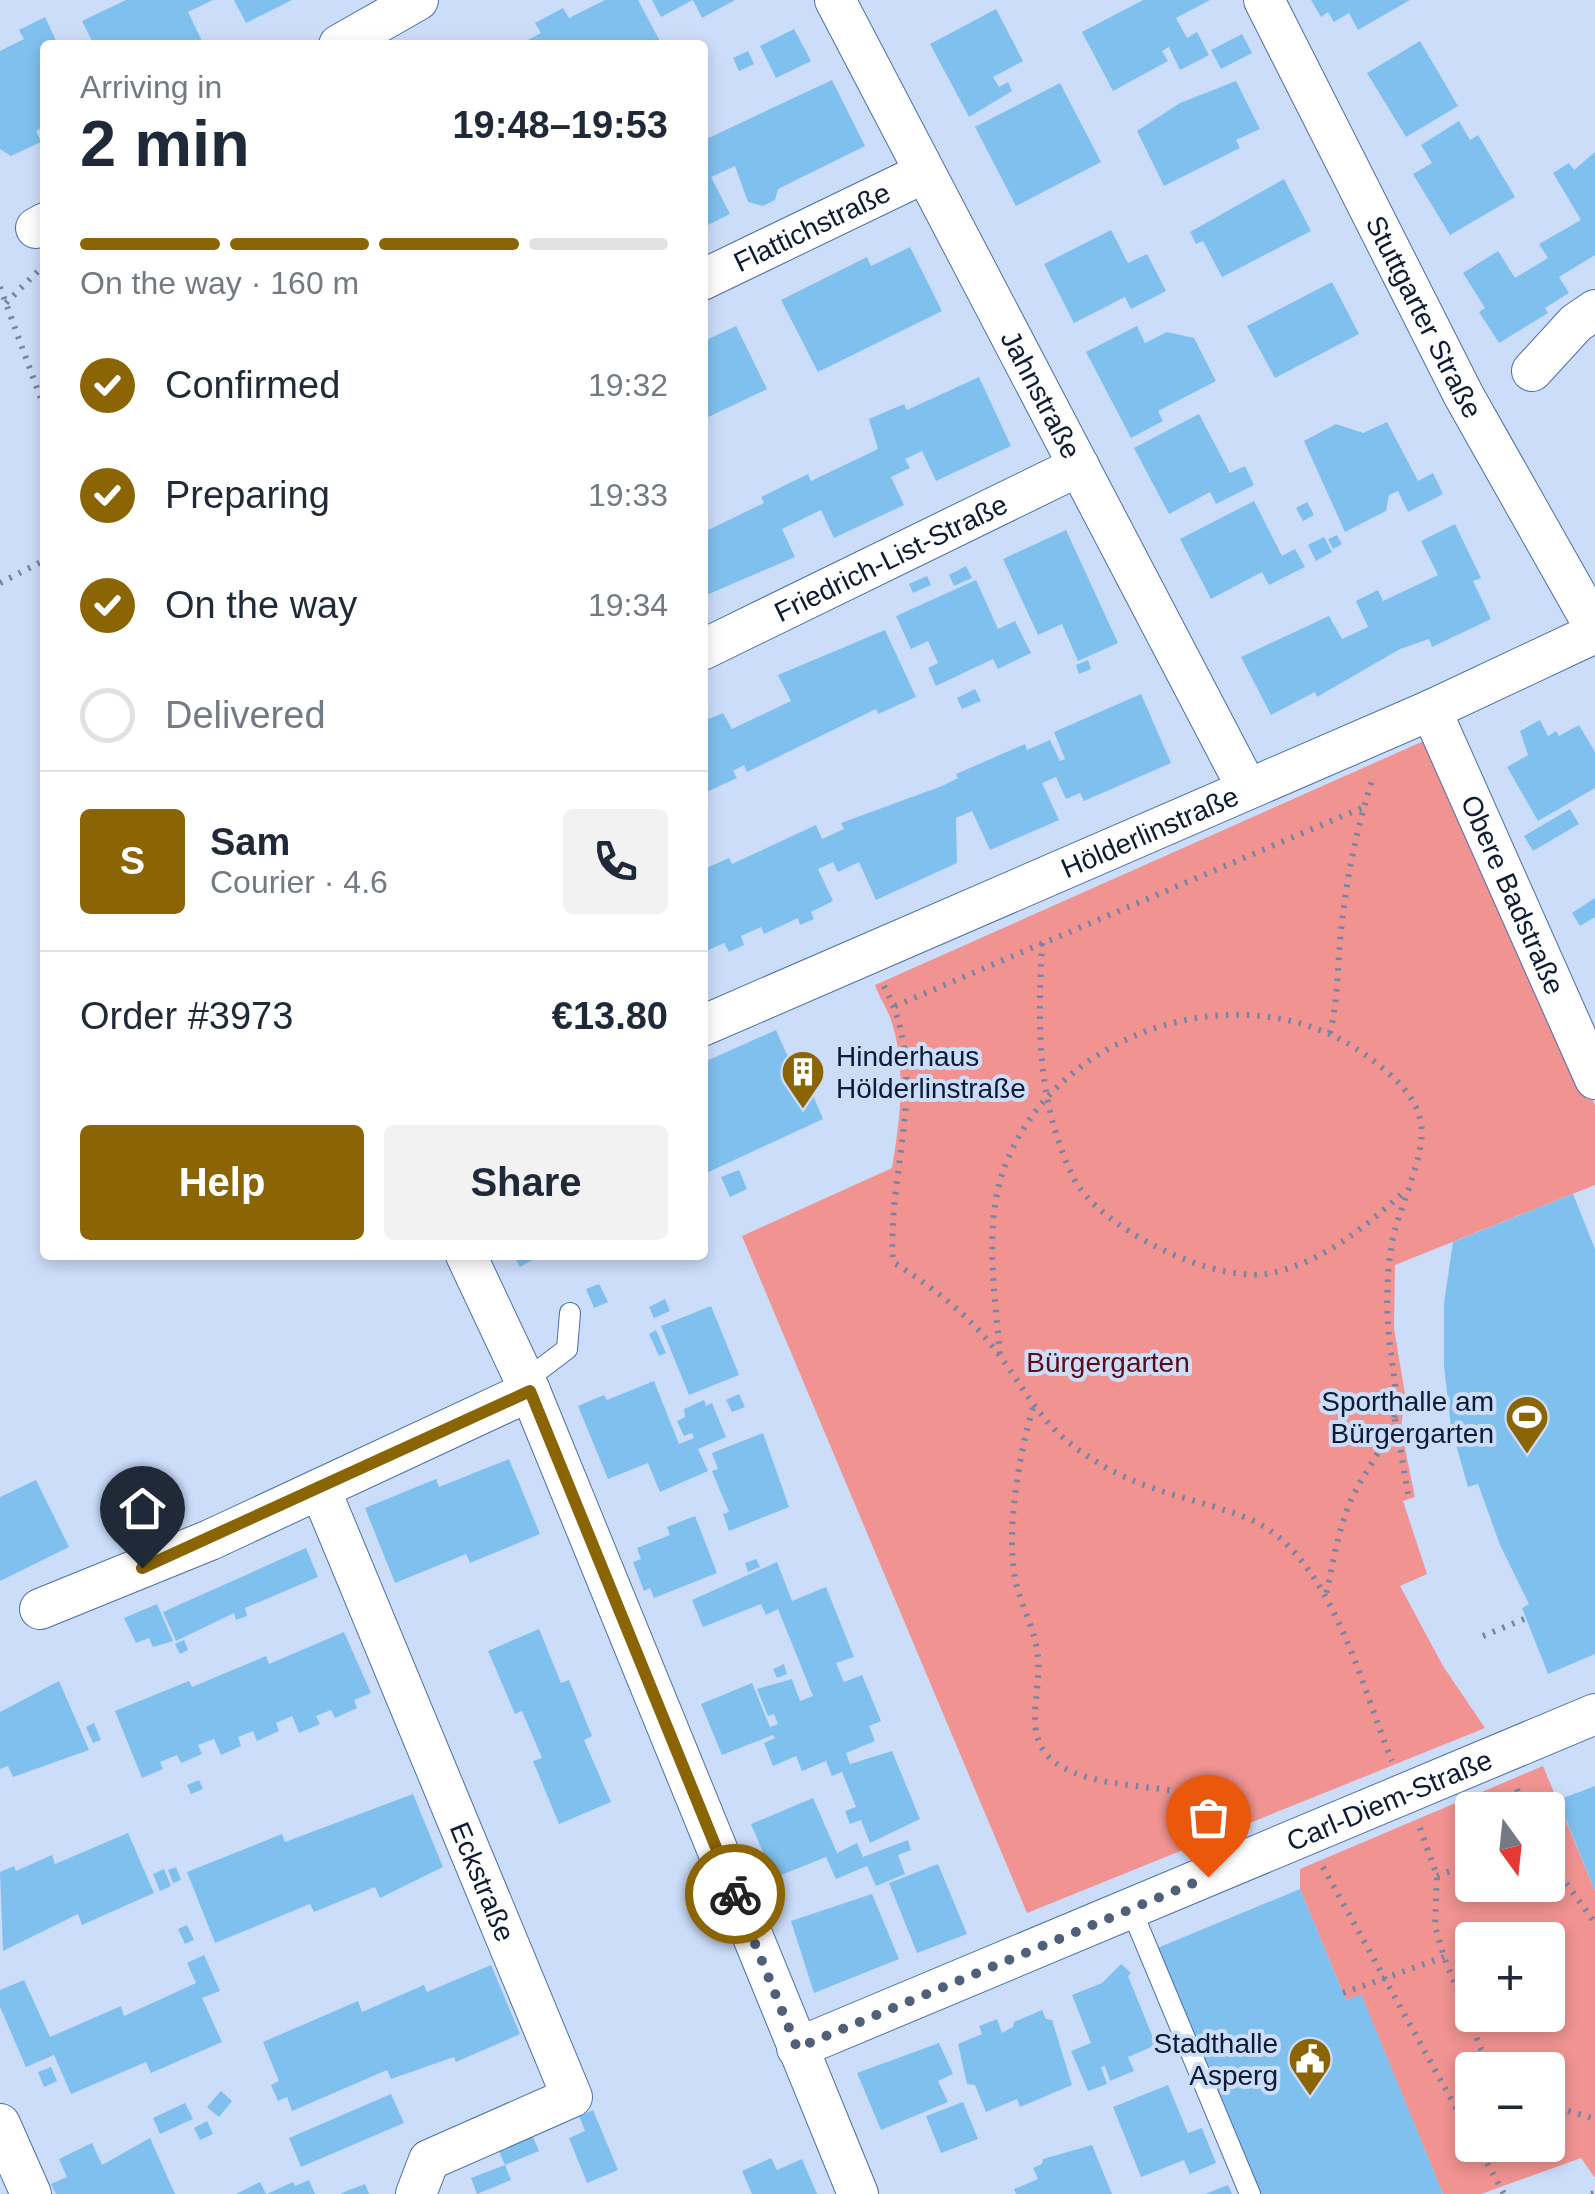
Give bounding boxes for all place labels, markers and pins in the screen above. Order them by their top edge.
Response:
place label: Hinderhaus Hölderlinstraße [836,1041,1026,1104]
building icon: Hinderhaus Hölderlinstraße [780,1049,826,1110]
place label: Sporthalle am Bürgergarten [1321,1386,1494,1449]
sports icon: Sporthalle am Bürgergarten [1504,1394,1550,1455]
pin [100,1466,185,1569]
pin [1166,1775,1251,1878]
place label: Stadthalle Asperg [1153,2028,1278,2091]
public building icon: Stadthalle Asperg [1287,2036,1333,2097]

